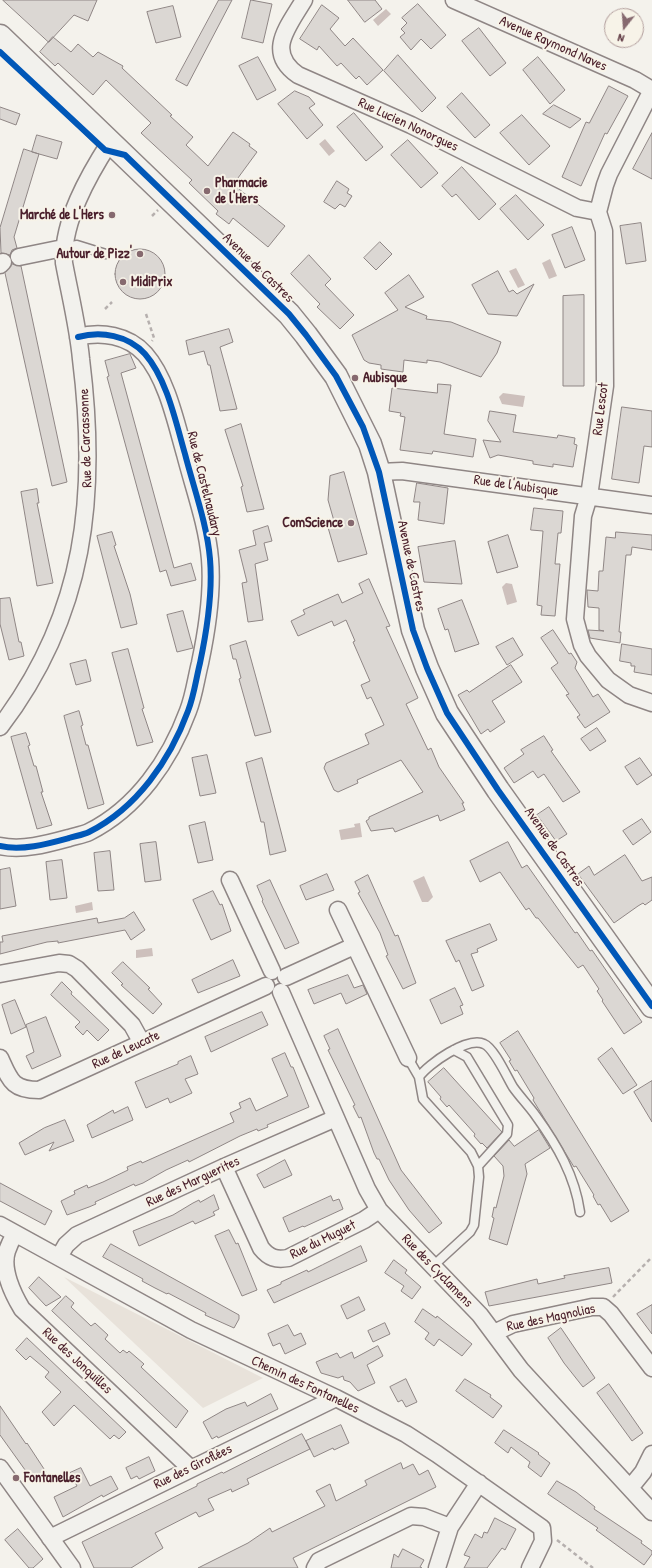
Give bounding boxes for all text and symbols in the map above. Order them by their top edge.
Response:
north arrow [604,8,644,48]
street label: Avenue Raymond Naves [497,13,609,75]
text: N [616,31,626,46]
street label: Rue Lucien Nonorgues [355,94,461,156]
place label: Pharmacie de l'Hers [215,175,268,208]
marker: Pharmacie de l'Hers [202,186,212,196]
place label: Marché de L'Hers [20,207,104,223]
marker: Marché de L'Hers [107,210,117,220]
street label: Avenue de Castres [219,230,297,306]
place label: Autour de Pizz' [56,246,132,262]
marker: Autour de Pizz' [135,249,145,259]
place label: MidiPrix [131,274,173,290]
marker: MidiPrix [118,277,128,287]
place label: Aubisque [363,370,407,386]
marker: Aubisque [350,373,360,383]
street label: Rue Lescot [589,382,613,436]
street label: Rue de Carcassonne [76,388,96,488]
street label: Rue de Castelnaudary [183,430,225,538]
street label: Rue de l'Aubisque [473,472,559,500]
place label: ComScience [282,515,343,531]
marker: ComScience [346,518,356,528]
street label: Avenue de Castres [393,519,429,613]
street label: Avenue de Castres [521,804,587,890]
street label: Rue de Leucate [90,1027,162,1073]
street label: Rue des Marguerites [144,1153,242,1211]
street label: Rue du Muguet [287,1217,359,1263]
street label: Rue des Cyclamens [398,1231,476,1311]
street label: Rue des Magnolias [505,1300,597,1336]
street label: Rue des Jonquilles [38,1324,116,1398]
street label: Chemin des Fontanelles [248,1353,362,1417]
street label: Rue des Giroflées [151,1441,235,1493]
place label: Fontanelles [24,1470,80,1486]
marker: Fontanelles [11,1473,21,1483]

